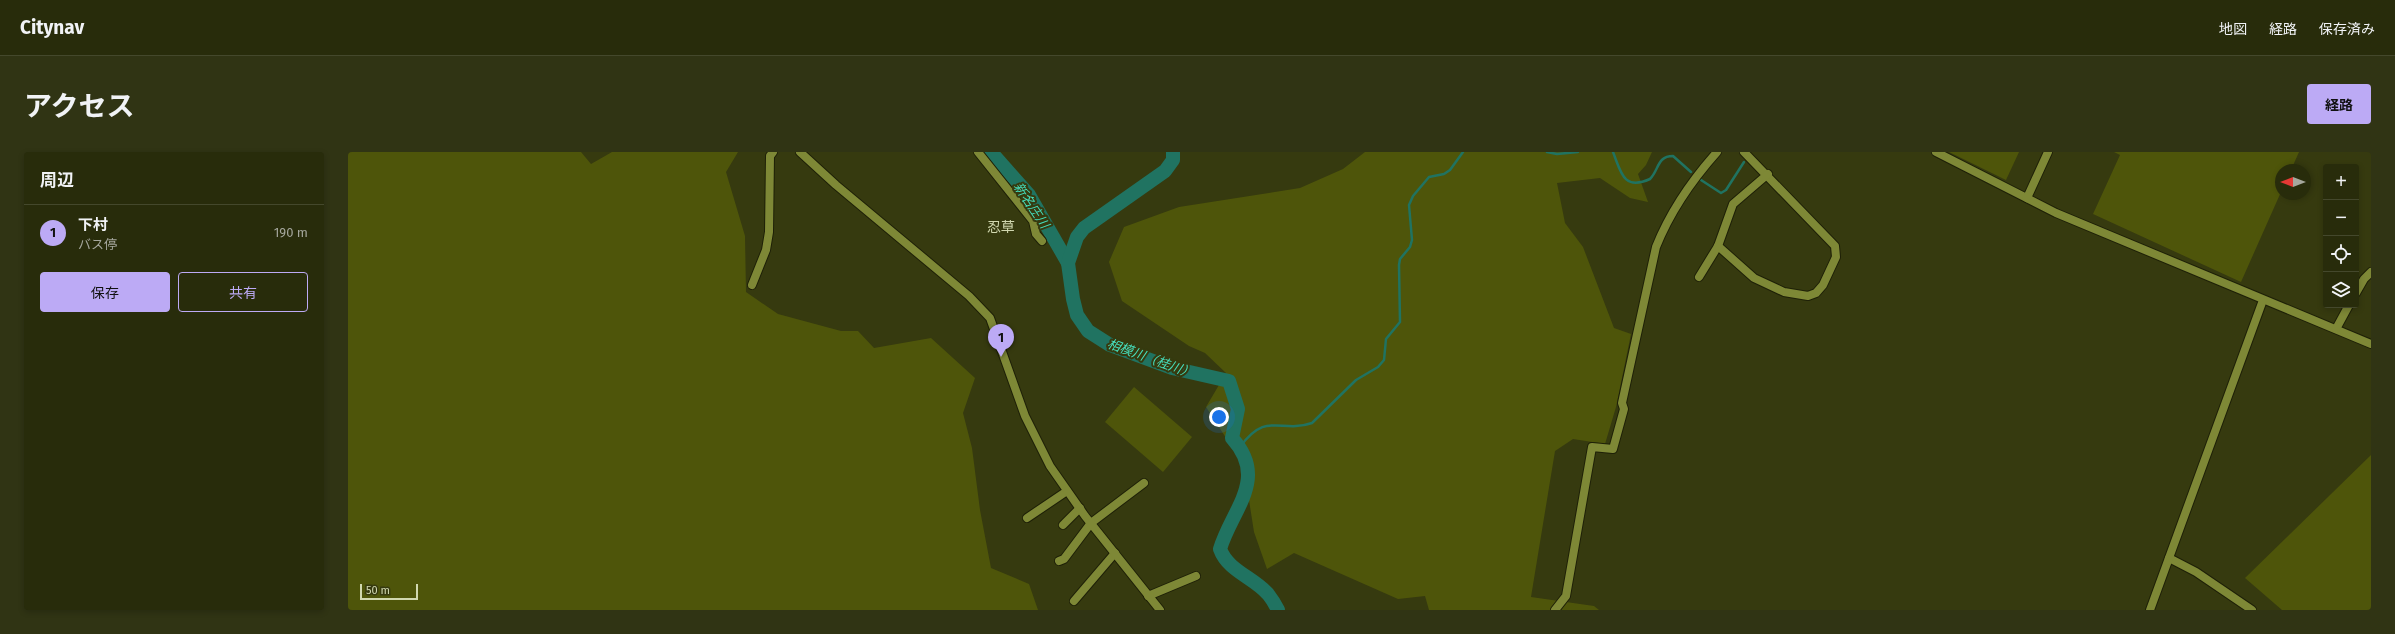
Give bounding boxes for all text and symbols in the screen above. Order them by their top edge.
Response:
text: Citynav [20,16,84,39]
text: 地図 [2219,21,2247,38]
text: 経路 [2269,21,2297,38]
text: 保存済み [2319,21,2375,38]
button: 経路 [2307,84,2371,124]
text: アクセス [24,90,135,123]
north arrow [2275,164,2311,200]
map controls [2323,164,2359,308]
button: + [2323,164,2359,200]
text: 周辺 [40,170,74,191]
water label: 新名庄川 [1011,180,1053,233]
button: − [2323,200,2359,236]
text: 下村 [78,216,108,234]
district label: 忍草 [987,219,1015,236]
text: 1 [50,225,56,240]
text: 190 m [274,225,308,240]
button: locate [2323,236,2359,272]
text: バス停 [78,237,117,252]
button: 保存 [40,272,170,312]
button: 共有 [178,272,308,312]
button: layers [2323,272,2359,308]
pin: 1 [988,324,1014,357]
water label: 相模川（桂川） [1106,336,1196,381]
your location [1209,407,1229,427]
scale bar [360,582,418,601]
text: 50 m [366,584,390,597]

